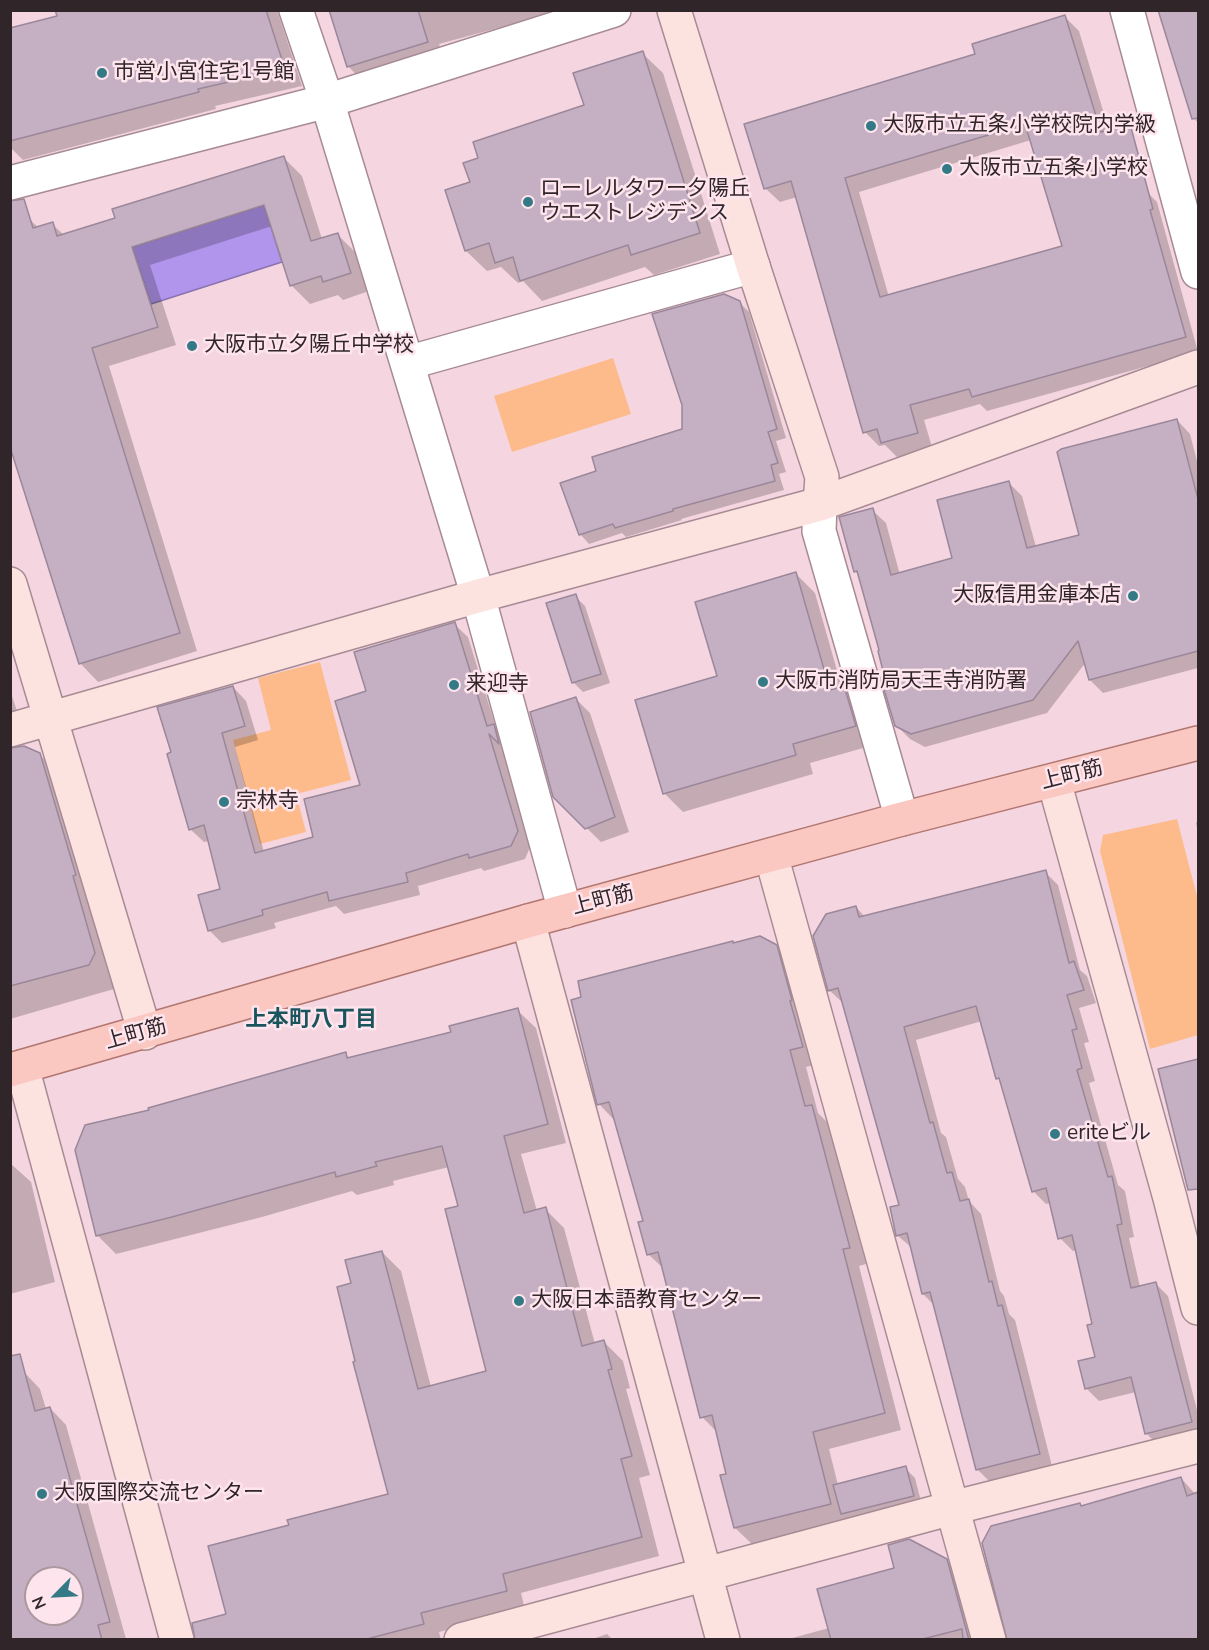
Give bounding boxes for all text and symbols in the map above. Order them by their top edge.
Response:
place label: 市営小宮住宅1号館 [114,60,295,86]
marker: 市営小宮住宅1号館 [95,66,109,80]
place label: 大阪市立五条小学校院内学級 [883,113,1156,139]
marker: 大阪市立五条小学校院内学級 [864,119,878,133]
place label: 大阪市立五条小学校 [959,156,1148,182]
marker: 大阪市立五条小学校 [940,162,954,176]
place label: ローレルタワー夕陽丘 ウエストレジデンス [540,177,750,227]
marker: ローレルタワー夕陽丘 ウエストレジデンス [521,195,535,209]
place label: 大阪市立夕陽丘中学校 [204,333,414,359]
marker: 大阪市立夕陽丘中学校 [185,339,199,353]
place label: 大阪信用金庫本店 [953,583,1121,609]
marker: 大阪信用金庫本店 [1126,589,1140,603]
place label: 大阪市消防局天王寺消防署 [775,669,1027,695]
place label: 来迎寺 [466,672,529,698]
marker: 大阪市消防局天王寺消防署 [756,675,770,689]
marker: 来迎寺 [447,678,461,692]
street label: 上町筋 [1038,756,1106,796]
place label: 宗林寺 [236,789,299,815]
marker: 宗林寺 [217,795,231,809]
street label: 上町筋 [569,881,637,921]
district label: 上本町八丁目 [245,1008,377,1034]
street label: 上町筋 [102,1014,170,1056]
place label: eriteビル [1067,1121,1151,1147]
marker: eriteビル [1048,1127,1062,1141]
place label: 大阪日本語教育センター [531,1288,762,1314]
marker: 大阪日本語教育センター [512,1294,526,1308]
place label: 大阪国際交流センター [54,1481,264,1507]
marker: 大阪国際交流センター [35,1487,49,1501]
north arrow [24,1566,84,1626]
text: N [27,1593,52,1612]

